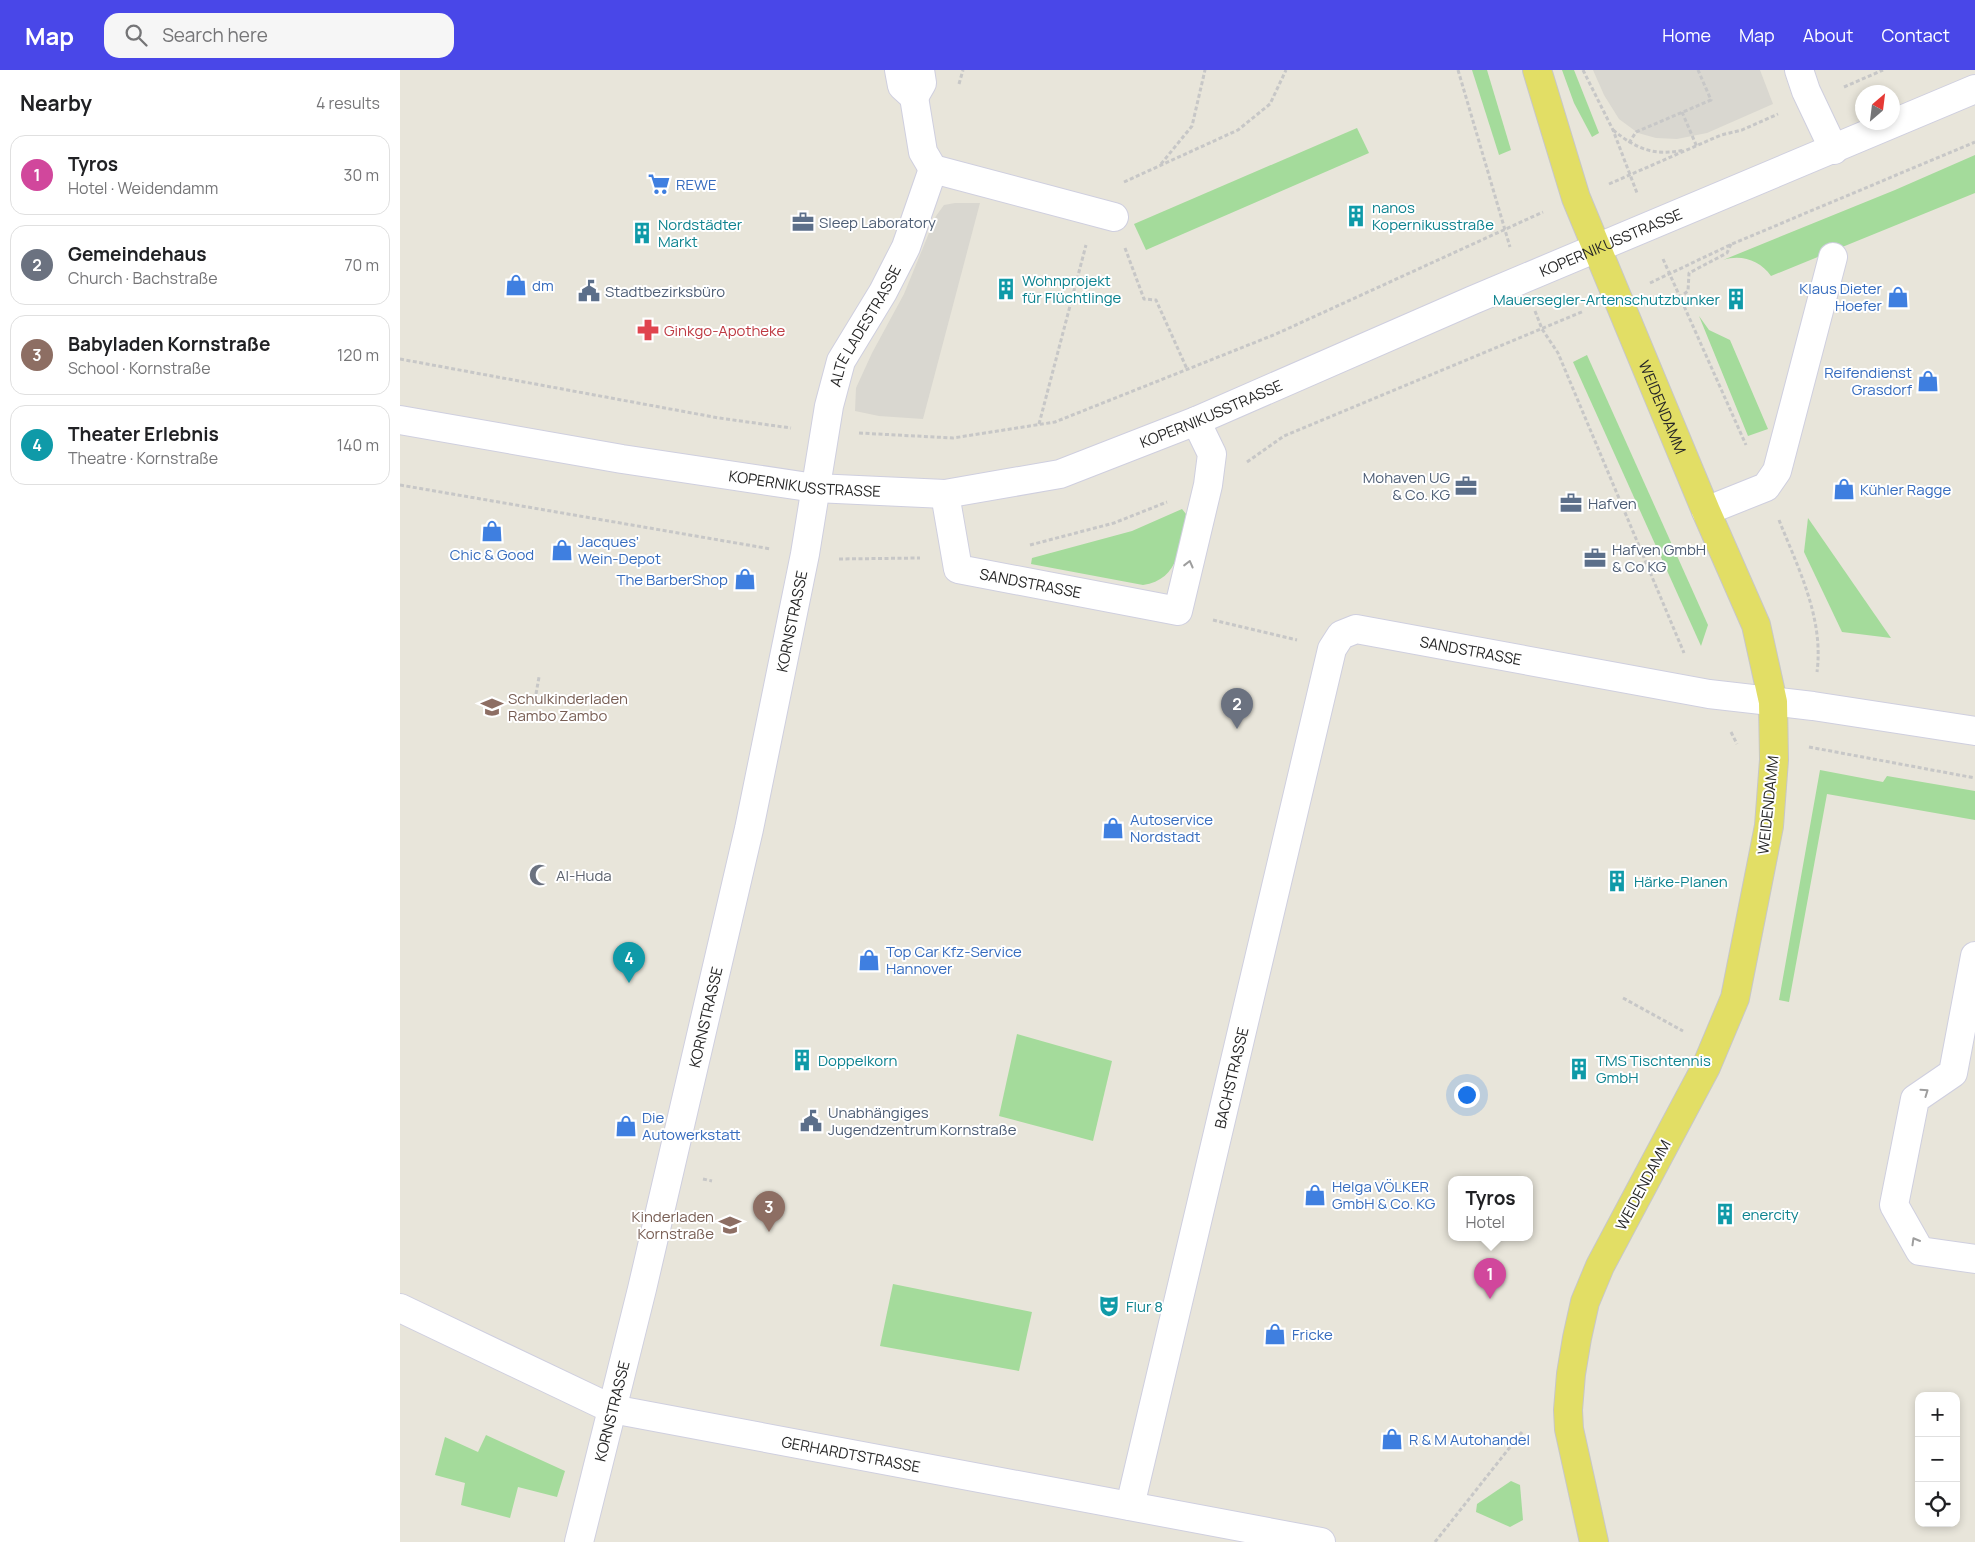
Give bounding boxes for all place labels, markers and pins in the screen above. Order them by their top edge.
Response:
supermarket icon: REWE [646,171,672,197]
place label: REWE [676,174,717,195]
place label: nanos Kopernikusstraße [1372,197,1494,235]
building icon: nanos Kopernikusstraße [1343,203,1369,229]
office icon: Sleep Laboratory [790,209,816,235]
place label: Sleep Laboratory [819,212,936,233]
place label: Nordstädter Markt [658,214,743,252]
building icon: Nordstädter Markt [629,220,655,246]
place label: Wohnprojekt für Flüchtlinge [1022,270,1122,308]
shop icon: dm [503,272,529,298]
place label: dm [532,275,554,296]
building icon: Wohnprojekt für Flüchtlinge [993,276,1019,302]
public building icon: Stadtbezirksbüro [576,278,602,304]
place label: Klaus Dieter Hoefer [1799,278,1883,316]
place label: Stadtbezirksbüro [605,281,725,302]
shop icon: Klaus Dieter Hoefer [1885,284,1911,310]
building icon: Mauersegler-Artenschutzbunker [1723,286,1749,312]
place label: Mauersegler-Artenschutzbunker [1493,289,1721,310]
pharmacy icon: Ginkgo-Apotheke [635,317,661,343]
place label: Ginkgo-Apotheke [664,320,785,341]
place label: Reifendienst Grasdorf [1824,362,1913,400]
shop icon: Reifendienst Grasdorf [1915,368,1941,394]
place label: Mohaven UG & Co. KG [1363,467,1450,505]
office icon: Mohaven UG & Co. KG [1453,473,1479,499]
shop icon: Kühler Ragge [1831,476,1857,502]
place label: Kühler Ragge [1860,479,1951,500]
office icon: Hafven [1558,490,1584,516]
place label: Hafven [1588,493,1637,514]
shop icon: Chic & Good [479,518,505,544]
place label: Jacques’ Wein-Depot [578,531,661,569]
shop icon: Jacques’ Wein-Depot [549,537,575,563]
place label: Hafven GmbH & Co KG [1612,539,1706,577]
place label: Chic & Good [450,544,534,565]
office icon: Hafven GmbH & Co KG [1582,545,1608,571]
shop icon: The BarberShop [732,566,758,592]
place label: The BarberShop [616,569,728,590]
place label: Schulkinderladen Rambo Zambo [508,688,628,726]
pin: 2 [1221,688,1253,729]
school or university icon: Schulkinderladen Rambo Zambo [479,694,505,720]
place label: Autoservice Nordstadt [1130,809,1213,847]
shop icon: Autoservice Nordstadt [1100,815,1126,841]
mosque icon: Al-Huda [527,862,553,888]
place label: Al-Huda [556,865,612,886]
building icon: Härke-Planen [1604,868,1630,894]
place label: Härke-Planen [1634,871,1728,892]
place label: Top Car Kfz-Service Hannover [886,941,1022,979]
pin: 4 [613,942,645,983]
shop icon: Top Car Kfz-Service Hannover [856,947,882,973]
building icon: Doppelkorn [789,1047,815,1073]
place label: Doppelkorn [818,1050,898,1071]
place label: TMS Tischtennis GmbH [1596,1050,1711,1088]
building icon: TMS Tischtennis GmbH [1566,1056,1592,1082]
place label: Unabhängiges Jugendzentrum Kornstraße [828,1102,1017,1140]
place label: Die Autowerkstatt [642,1107,741,1145]
public building icon: Unabhängiges Jugendzentrum Kornstraße [798,1108,824,1134]
shop icon: Die Autowerkstatt [613,1113,639,1139]
place label: Helga VÖLKER GmbH & Co. KG [1332,1176,1436,1214]
shop icon: Helga VÖLKER GmbH & Co. KG [1302,1182,1328,1208]
pin: 3 [753,1191,785,1232]
building icon: enercity [1712,1201,1738,1227]
place label: enercity [1742,1204,1799,1225]
place label: Kinderladen Kornstraße [631,1206,714,1244]
school or university icon: Kinderladen Kornstraße [717,1212,743,1238]
pin: 1 [1474,1258,1506,1299]
theatre icon: Flur 8 [1096,1293,1122,1319]
place label: Flur 8 [1126,1296,1163,1317]
shop icon: Fricke [1262,1321,1288,1347]
place label: Fricke [1292,1324,1333,1345]
shop icon: R & M Autohandel [1379,1426,1405,1452]
place label: R & M Autohandel [1409,1429,1530,1450]

